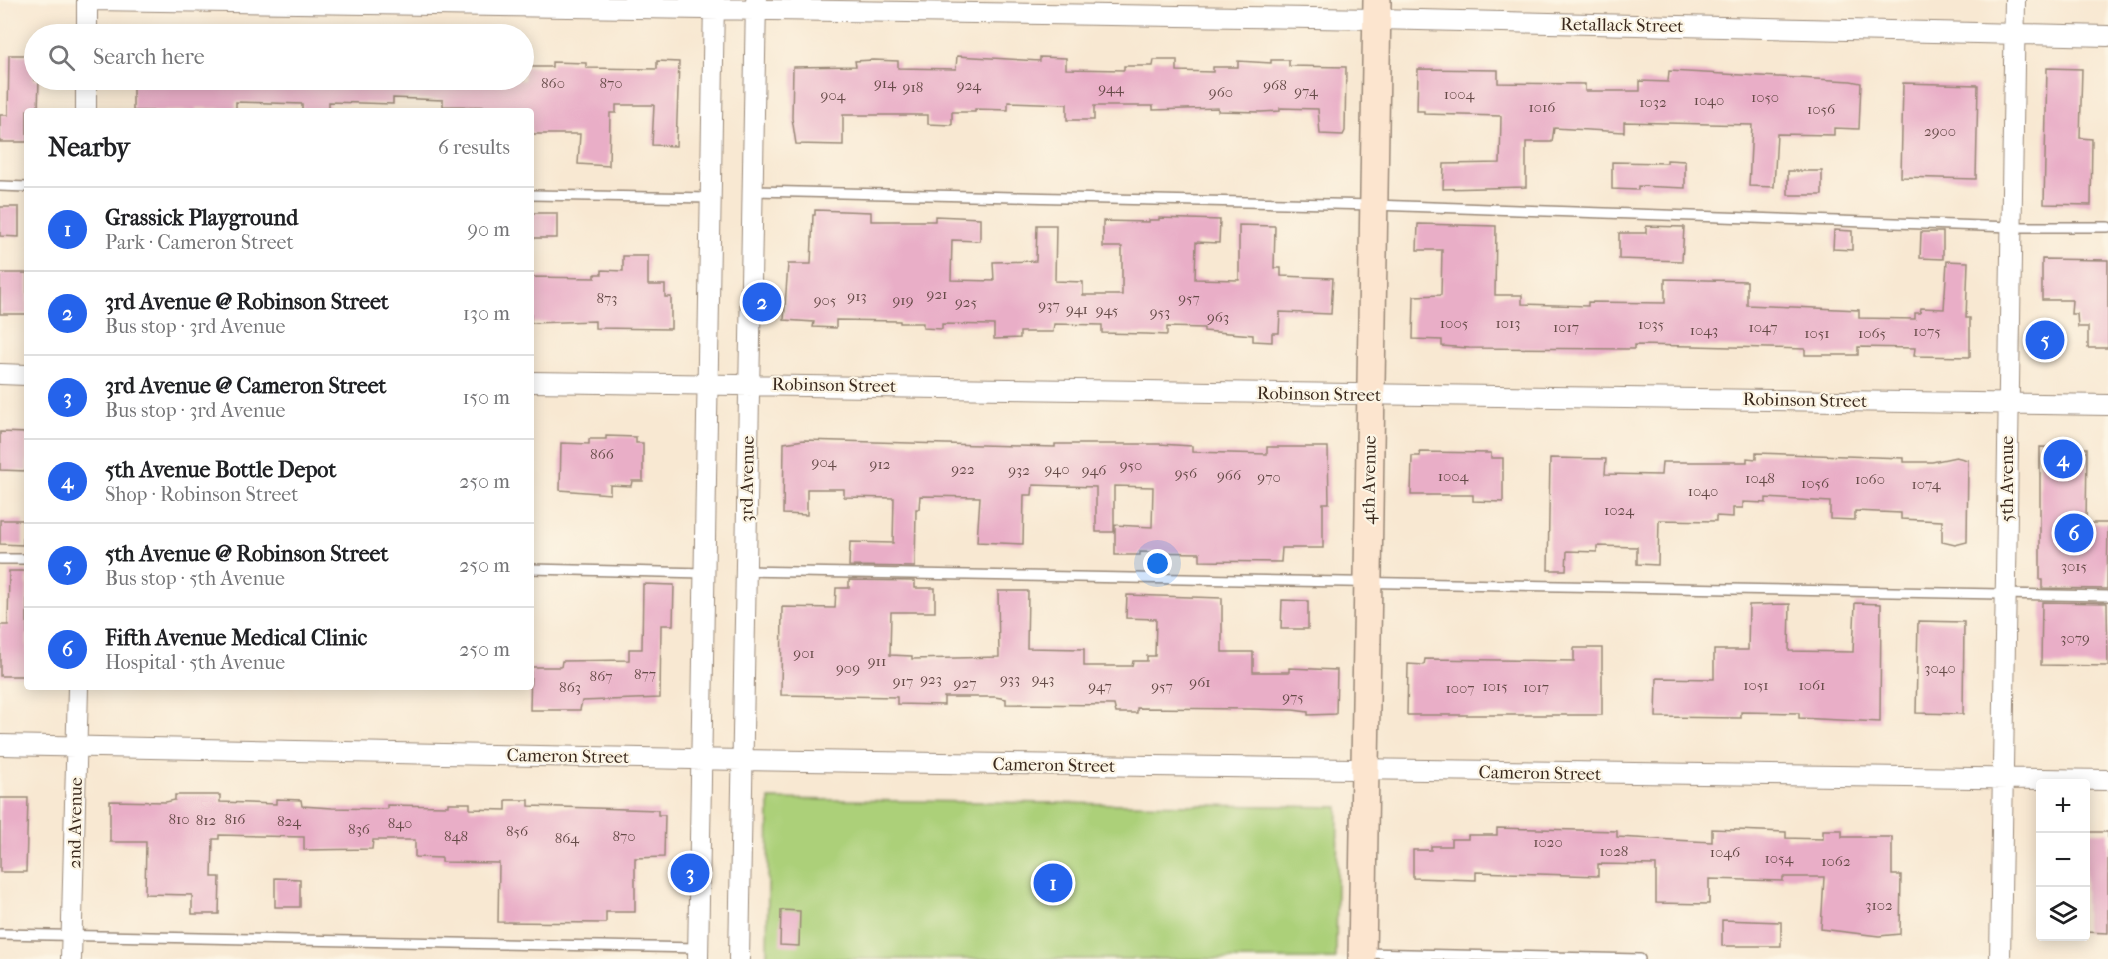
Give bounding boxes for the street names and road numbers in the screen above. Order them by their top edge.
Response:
street label: Retallack Street [1560,14,1684,37]
street label: Robinson Street [772,374,897,397]
street label: Robinson Street [1257,383,1382,406]
street label: Robinson Street [1743,389,1868,412]
street label: 3rd Avenue [736,435,759,522]
street label: 4th Avenue [1358,435,1381,525]
street label: 5th Avenue [1997,436,2018,522]
street label: Cameron Street [507,745,630,768]
street label: Cameron Street [993,754,1116,777]
street label: Cameron Street [1479,762,1602,785]
street label: 2nd Avenue [64,777,87,869]

